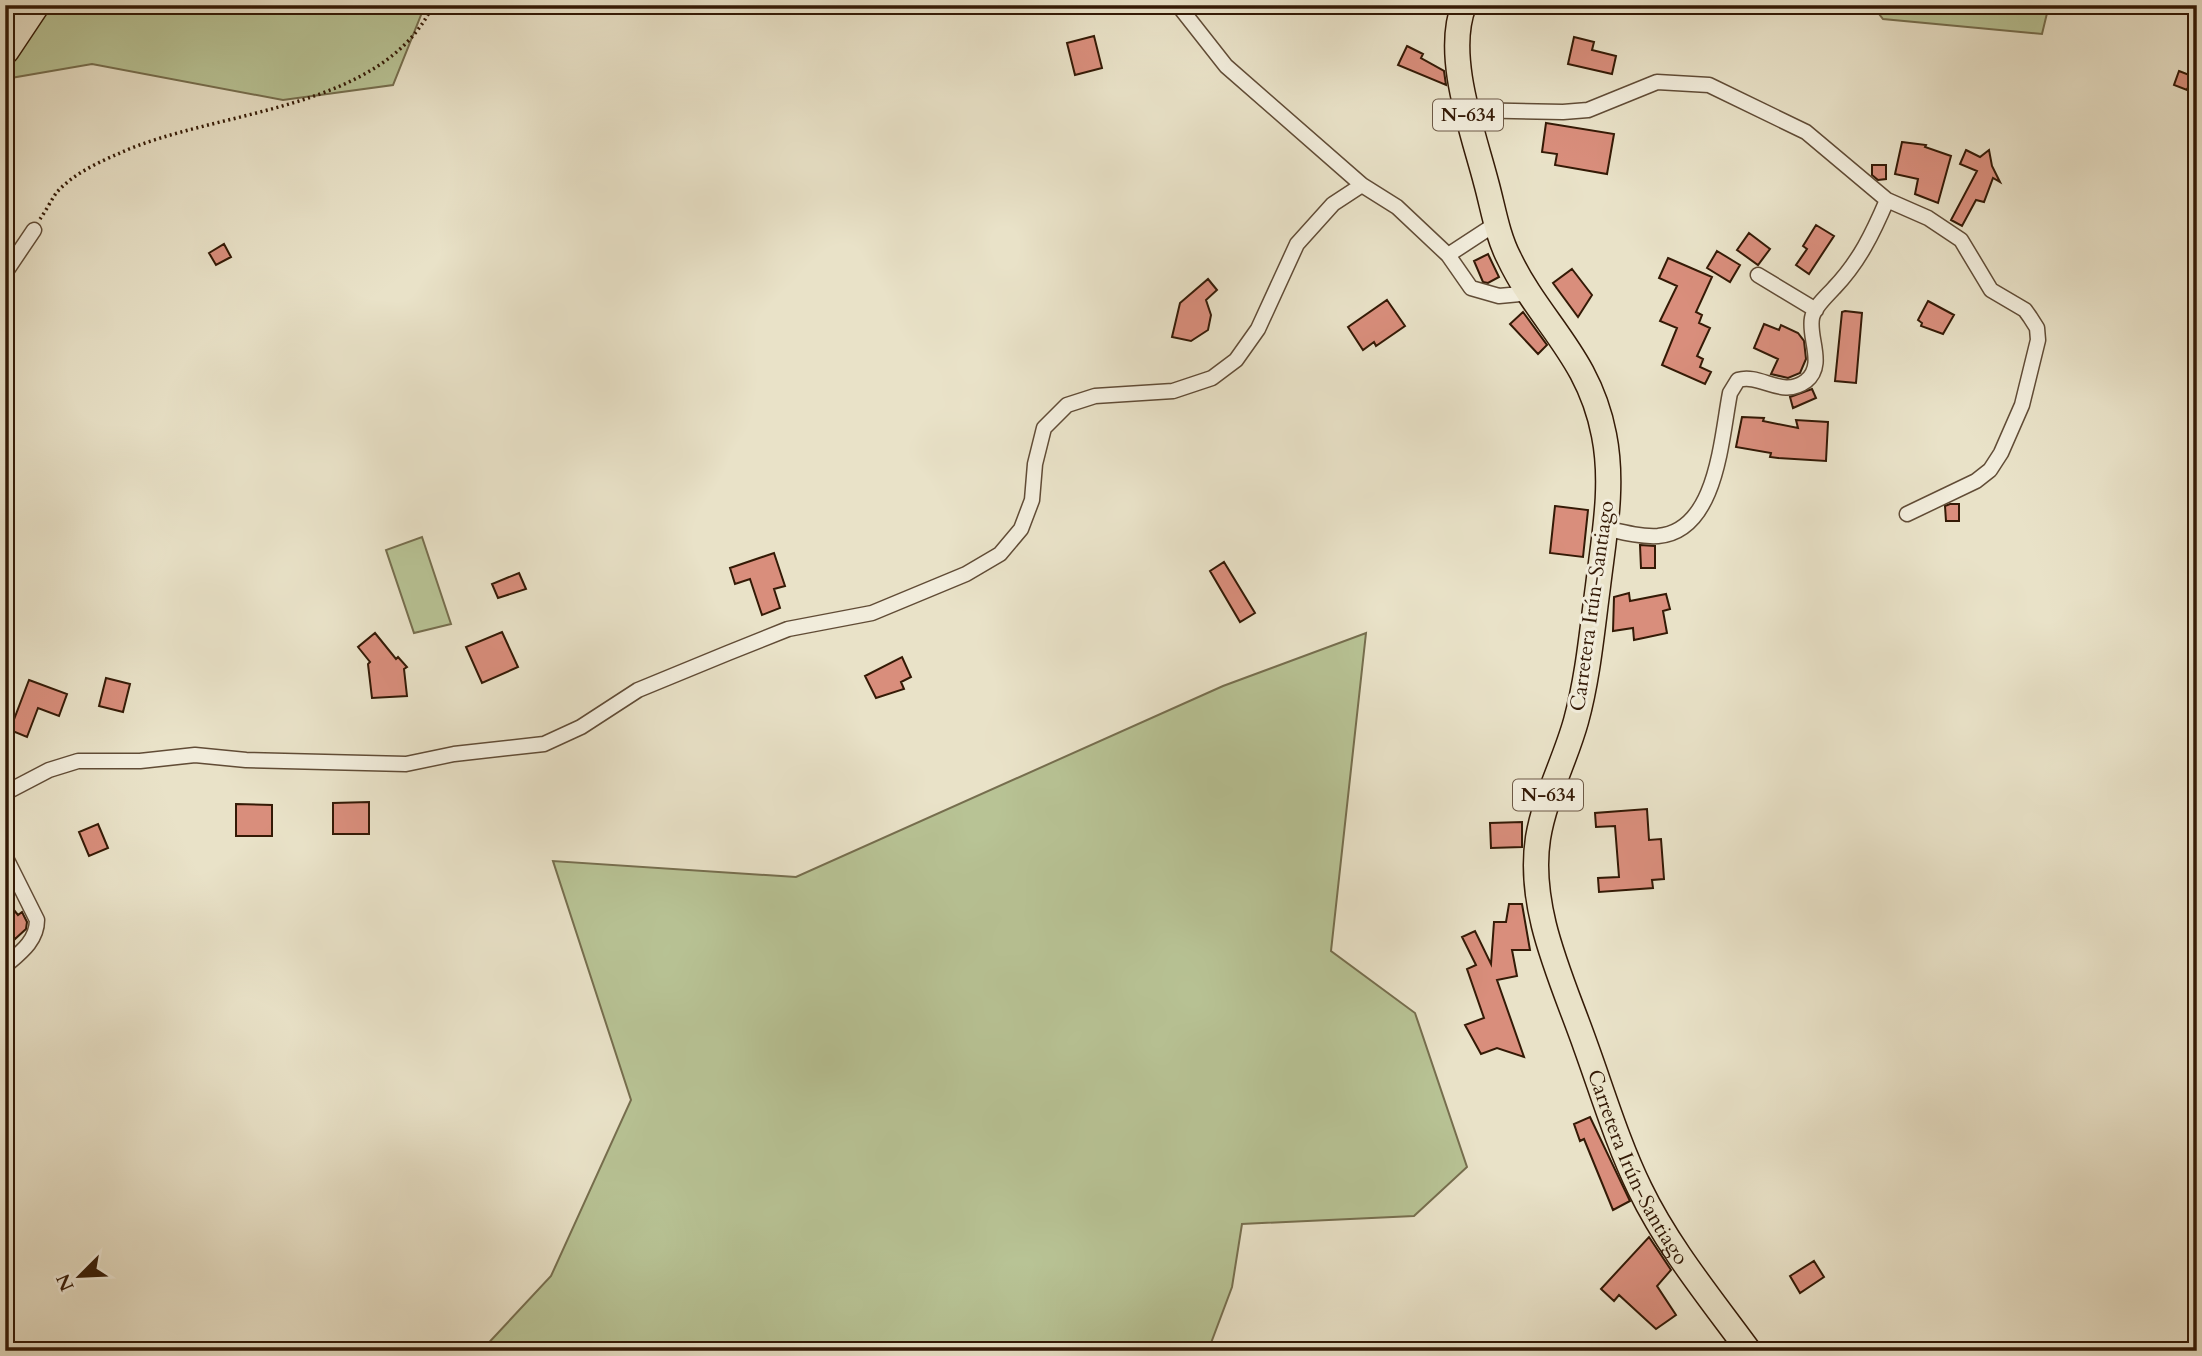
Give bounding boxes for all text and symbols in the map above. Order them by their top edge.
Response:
road number: N-634 [1433,99,1503,130]
street label: Carretera Irún-Santiago [1563,499,1621,713]
road number: N-634 [1513,780,1583,810]
street label: Carretera Irún-Santiago [1580,1065,1696,1270]
north arrow [46,1240,116,1310]
text: N [50,1269,81,1295]

